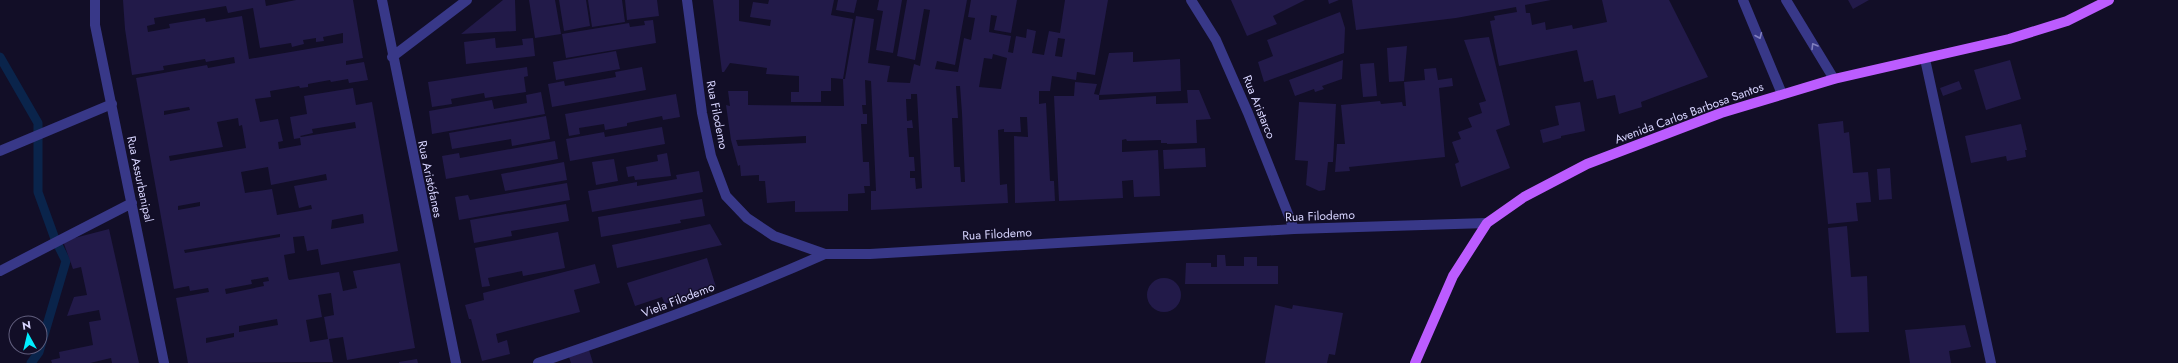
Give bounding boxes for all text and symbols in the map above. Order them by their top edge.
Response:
one-way arrow [1754,32,1762,39]
one-way arrow [1811,43,1819,50]
street label: Rua Aristarco [1238,72,1280,142]
street label: Avenida Carlos Barbosa Santos [1612,78,1766,148]
street label: Rua Filodemo [702,79,733,151]
street label: Rua Assurbanipal [122,134,158,224]
street label: Rua Aristófanes [413,139,447,219]
street label: Rua Filodemo [1285,206,1356,226]
street label: Rua Filodemo [962,223,1033,245]
street label: Viela Filodemo [639,278,717,322]
north arrow [8,315,48,355]
text: N [21,317,32,334]

